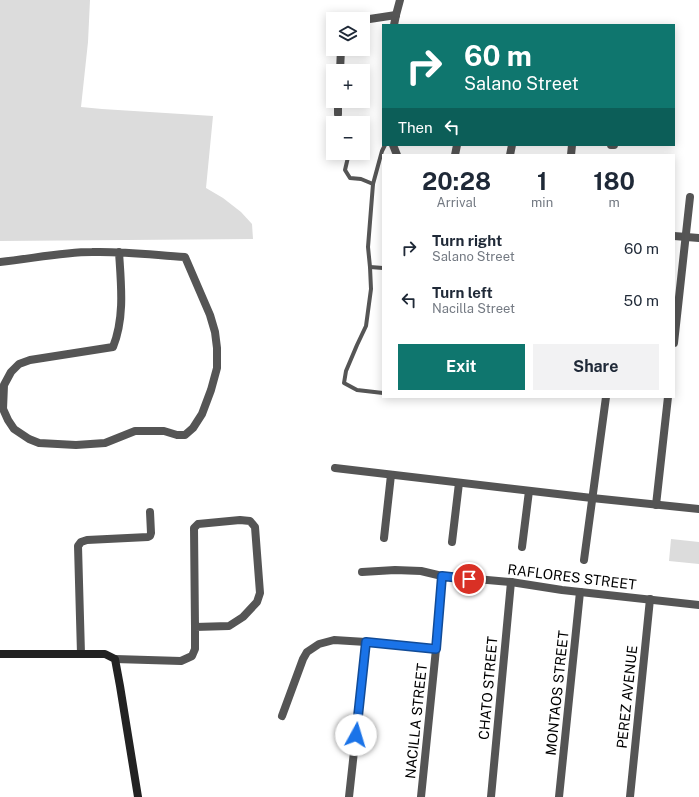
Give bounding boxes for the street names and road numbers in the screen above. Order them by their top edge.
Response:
street label: RAFLORES STREET [507,561,637,593]
street label: MONTAOS STREET [542,630,572,756]
street label: CHATO STREET [476,636,500,740]
street label: PEREZ AVENUE [614,645,640,749]
street label: NACILLA STREET [402,662,430,780]

